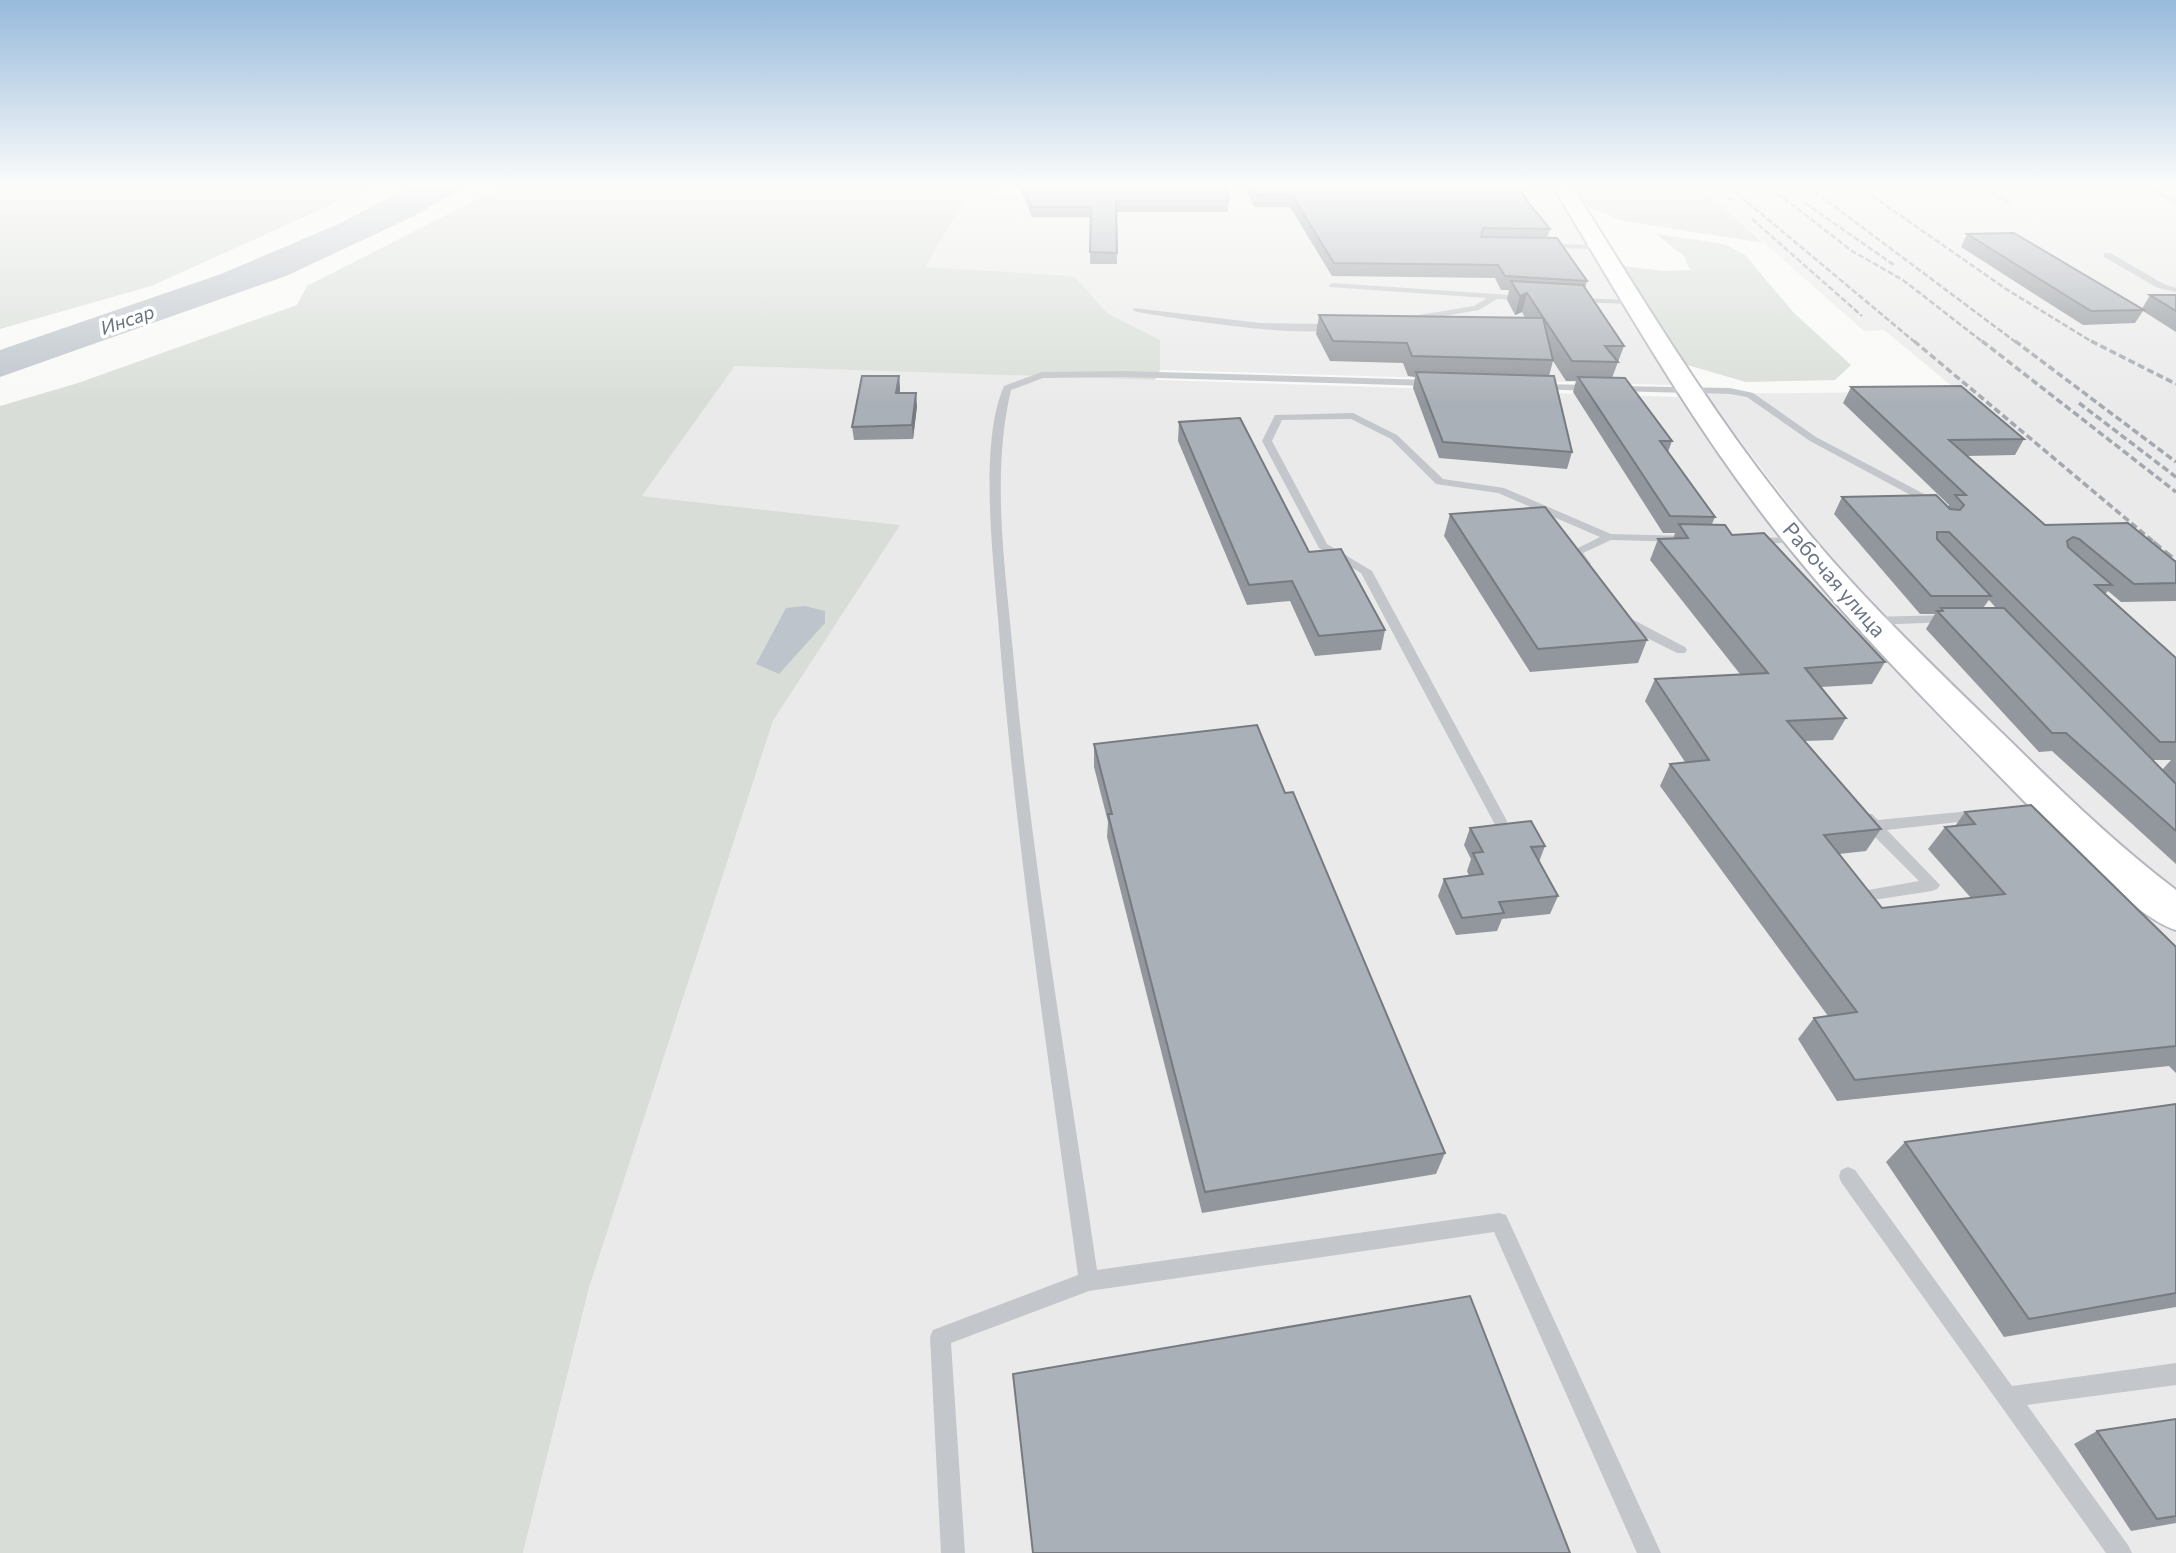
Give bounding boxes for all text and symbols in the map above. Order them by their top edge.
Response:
water label: Инсар [97,299,157,339]
street label: Рабочая улица [1778,517,1892,641]

